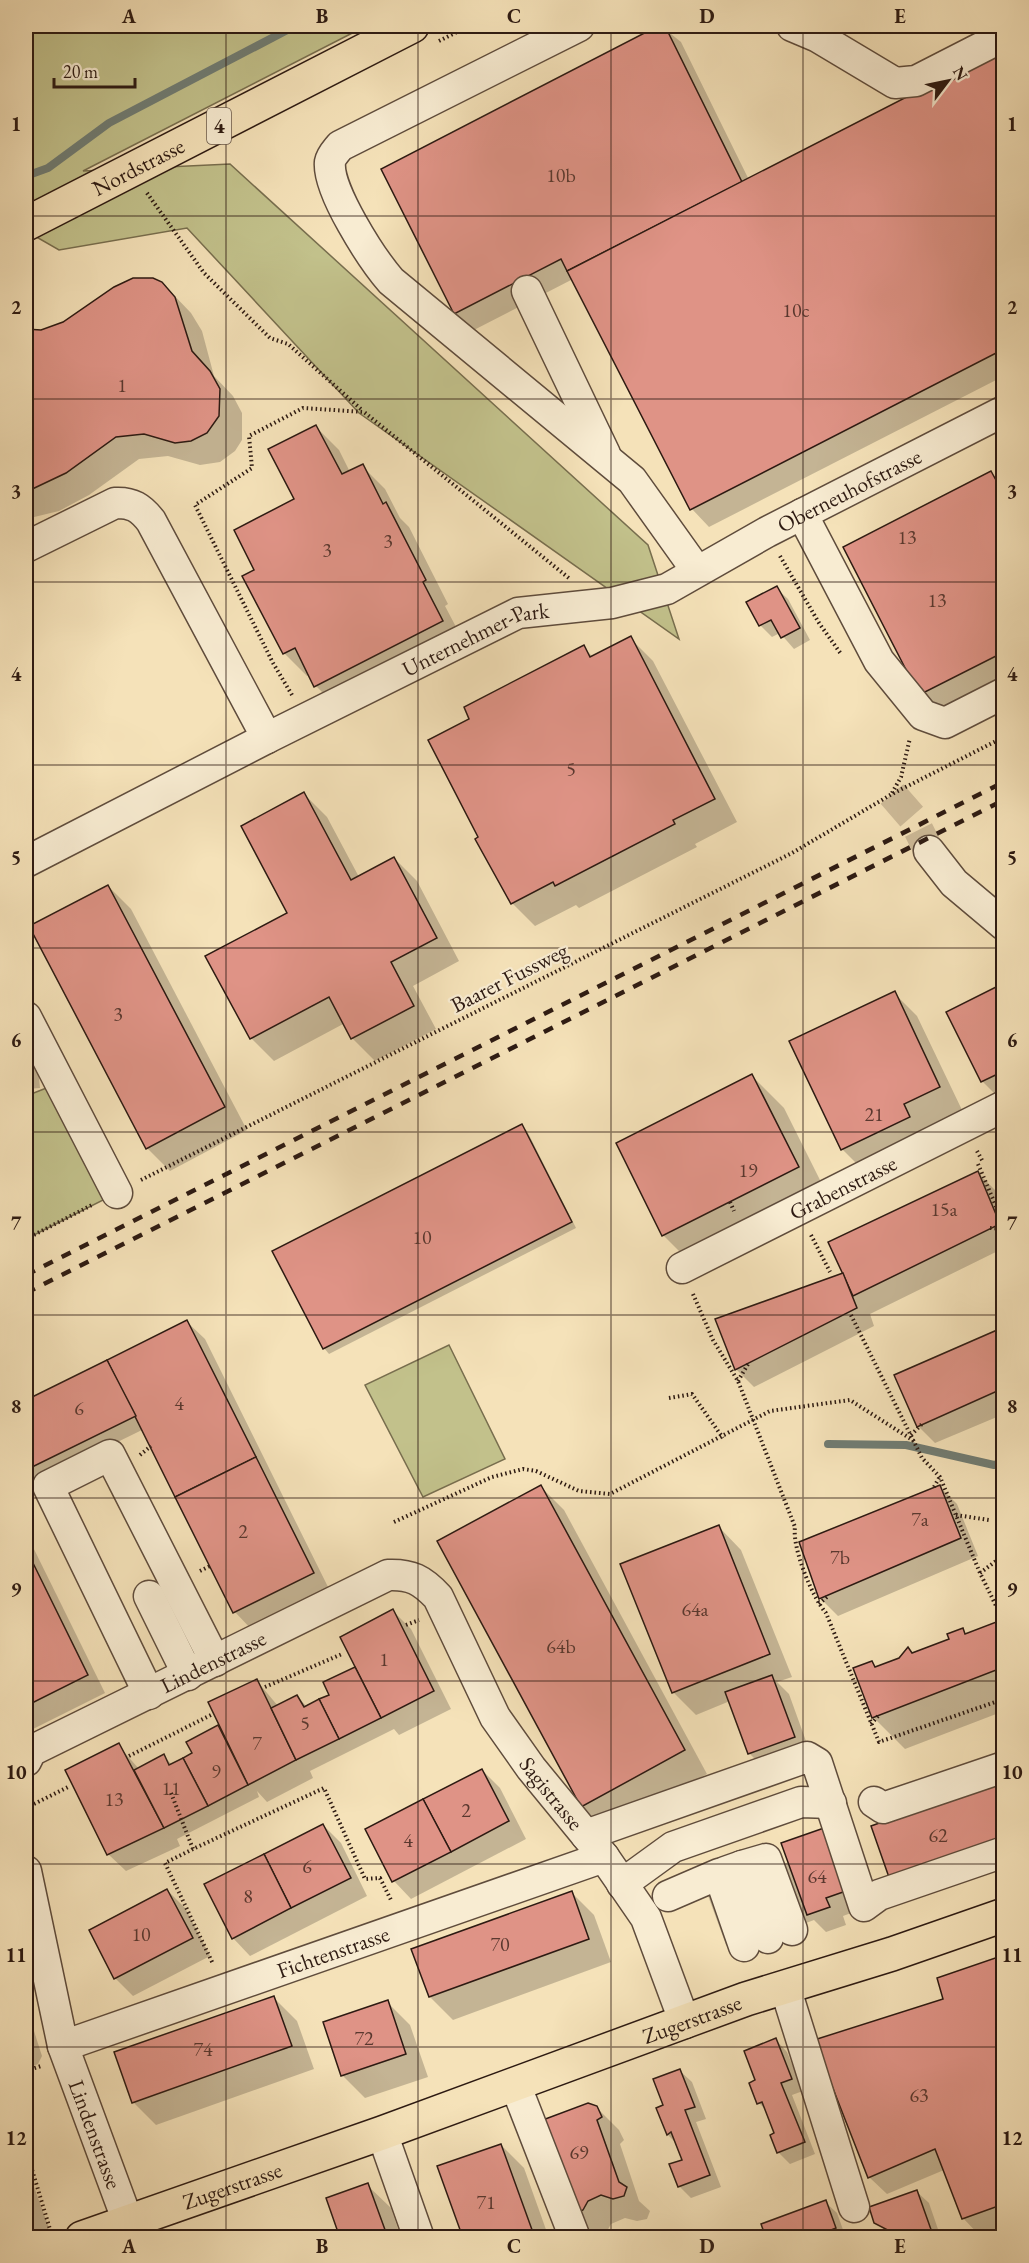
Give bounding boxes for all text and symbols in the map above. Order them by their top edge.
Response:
text: A [121,3,137,29]
text: B [316,3,328,29]
text: C [507,3,521,29]
text: D [699,3,715,29]
text: E [894,3,906,29]
scale bar [54,51,135,89]
north arrow [918,51,978,111]
text: 20 m [63,60,98,83]
text: N [948,62,973,84]
road number: 4 [207,108,231,144]
text: 1 [11,111,21,137]
text: 1 [1007,111,1017,137]
street label: Nordstrasse [87,131,190,203]
house number: 10b [546,162,576,188]
text: 2 [11,294,22,320]
text: 2 [1007,294,1018,320]
house number: 10c [782,297,810,323]
house number: 1 [117,372,127,398]
street label: Oberneuhofstrasse [772,441,927,539]
text: 3 [11,478,21,504]
text: 3 [1007,478,1017,504]
house number: 13 [897,524,917,550]
house number: 3 [383,528,393,554]
house number: 3 [322,537,332,563]
house number: 13 [927,587,947,613]
street label: Unternehmer-Park [397,596,551,683]
text: 4 [11,661,22,687]
text: 4 [1007,661,1018,687]
house number: 5 [566,756,576,782]
text: 5 [11,844,21,870]
text: 5 [1007,844,1017,870]
street label: Baarer Fussweg [446,935,573,1019]
house number: 3 [113,1001,123,1027]
text: 6 [11,1027,22,1053]
text: 6 [1007,1027,1018,1053]
house number: 21 [864,1101,884,1127]
street label: Grabenstrasse [784,1148,902,1227]
house number: 19 [738,1157,758,1183]
house number: 15a [930,1196,958,1222]
text: 7 [11,1210,22,1236]
text: 7 [1007,1210,1018,1236]
house number: 10 [412,1224,432,1250]
house number: 4 [174,1390,184,1416]
text: 8 [11,1393,21,1419]
text: 8 [1007,1393,1017,1419]
house number: 6 [74,1395,84,1421]
house number: 7a [911,1506,929,1532]
house number: 2 [238,1518,248,1544]
house number: 7b [830,1544,850,1570]
text: 9 [11,1576,22,1602]
text: 9 [1007,1576,1018,1602]
house number: 64a [681,1596,709,1622]
street label: Lindenstrasse [156,1623,271,1700]
house number: 64b [546,1633,576,1659]
house number: 1 [379,1646,389,1672]
house number: 5 [300,1710,310,1736]
house number: 7 [252,1730,262,1756]
street label: Sagistrasse [512,1751,590,1837]
house number: 9 [211,1758,221,1784]
text: 10 [5,1759,27,1785]
text: 10 [1001,1759,1023,1785]
house number: 11 [161,1775,181,1801]
house number: 13 [104,1786,124,1812]
house number: 2 [461,1797,471,1823]
house number: 62 [928,1822,948,1848]
house number: 4 [403,1827,413,1853]
house number: 6 [302,1853,312,1879]
house number: 64 [807,1863,827,1889]
house number: 8 [243,1883,253,1909]
street label: Fichtenstrasse [273,1919,394,1985]
house number: 10 [131,1921,151,1947]
house number: 70 [490,1931,510,1957]
text: 11 [5,1942,27,1968]
text: 11 [1001,1942,1023,1968]
street label: Zugerstrasse [638,1988,746,2051]
house number: 72 [354,2025,374,2051]
house number: 74 [193,2036,213,2062]
street label: Lindenstrasse [62,2076,129,2193]
house number: 63 [909,2082,929,2108]
text: 12 [5,2125,27,2151]
text: 12 [1001,2125,1023,2151]
house number: 69 [569,2139,589,2165]
street label: Zugerstrasse [179,2155,286,2217]
house number: 71 [476,2189,496,2215]
text: A [121,2233,137,2259]
text: B [316,2233,328,2259]
text: C [507,2233,521,2259]
text: D [699,2233,715,2259]
text: E [894,2233,906,2259]

